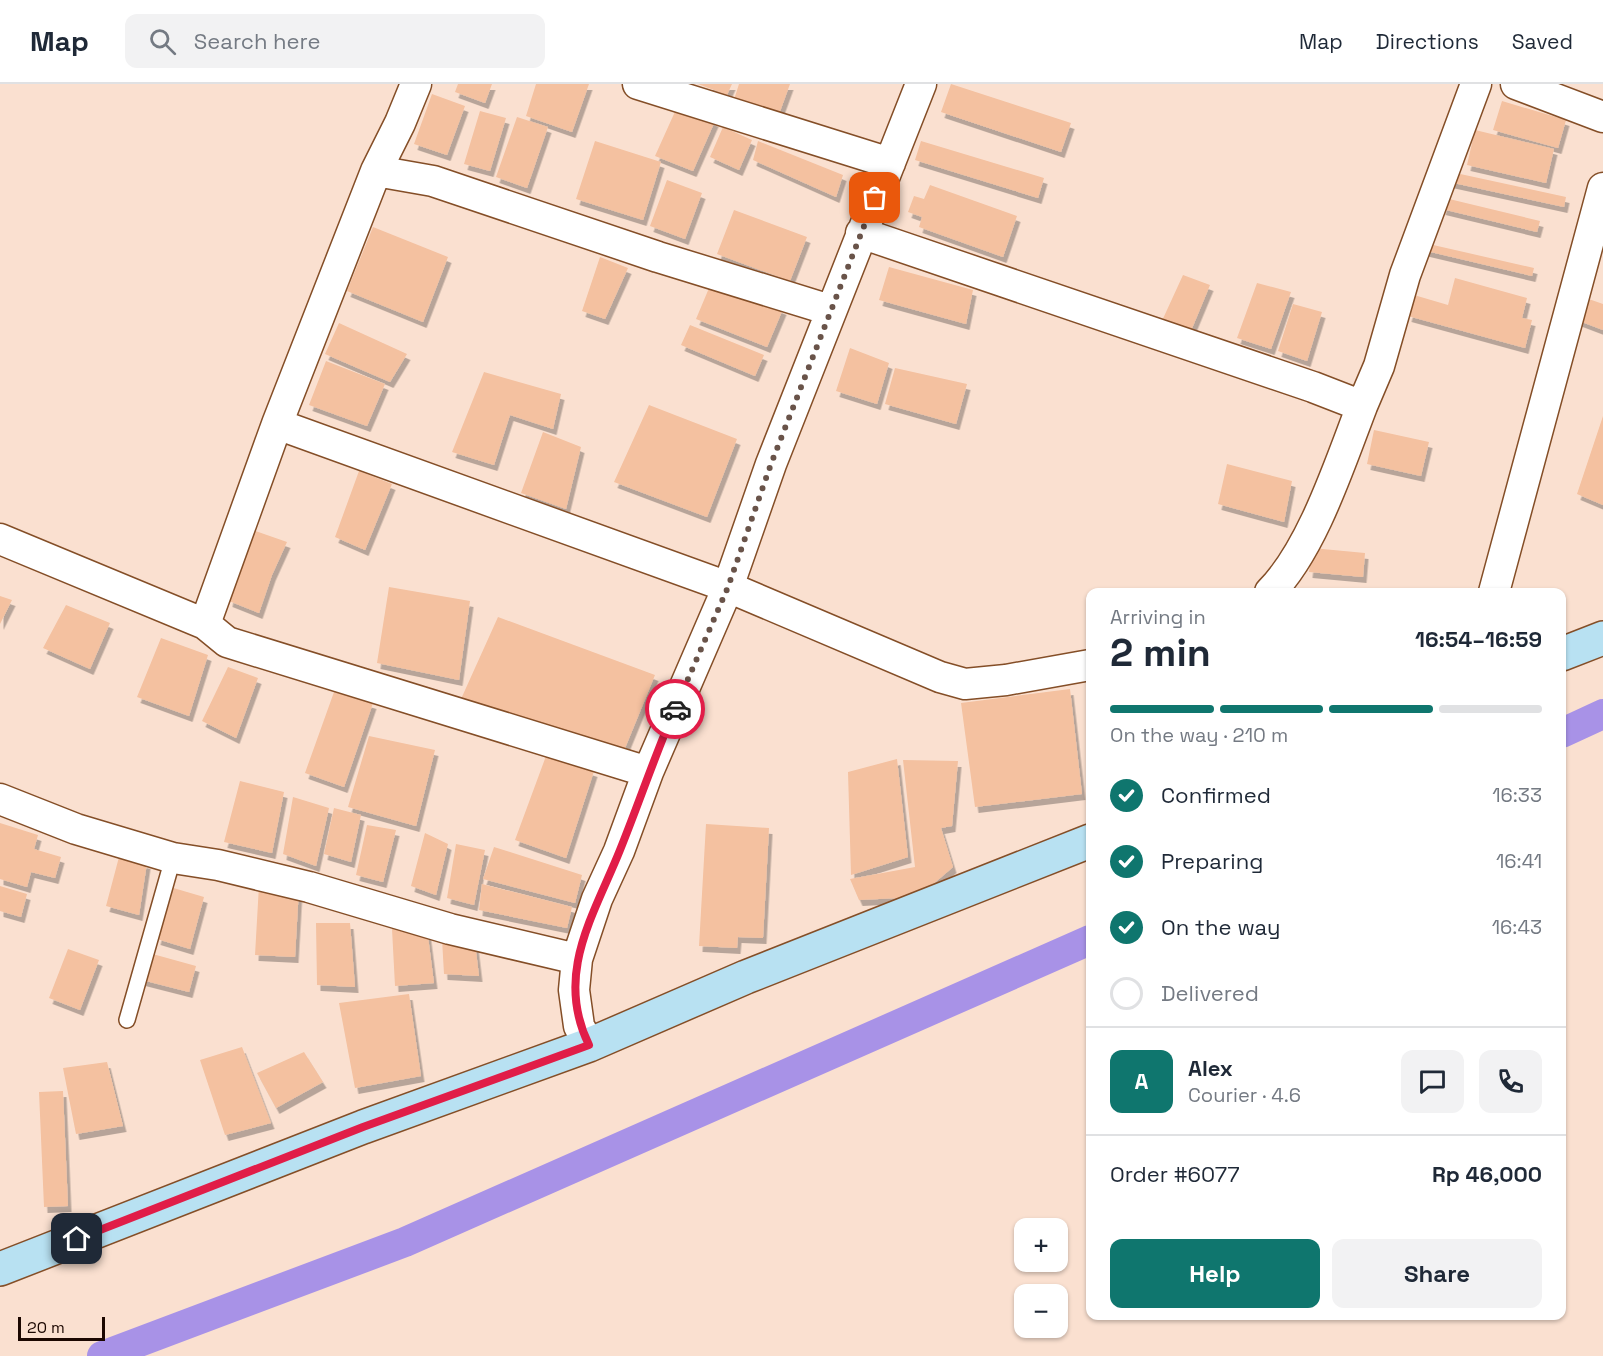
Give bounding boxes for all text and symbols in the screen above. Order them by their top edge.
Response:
search box [125,14,545,68]
text: Map [30,23,89,59]
icon: search [146,25,179,58]
text: Search here [194,27,321,55]
text: Map [1299,28,1343,55]
text: Directions [1376,28,1479,55]
text: Saved [1512,28,1573,55]
pin [849,172,900,223]
icon: bag [858,181,891,214]
text: Arriving in [1110,604,1206,630]
text: 16:54–16:59 [1415,625,1542,653]
text: 2 min [1110,628,1211,677]
courier [645,679,705,739]
icon: car [659,693,692,726]
text: On the way · 210 m [1110,722,1288,748]
icon: check [1110,779,1143,812]
text: Confirmed [1161,781,1271,809]
text: 16:33 [1492,782,1542,808]
icon: check [1110,845,1143,878]
text: Preparing [1161,847,1263,875]
text: 16:41 [1496,848,1542,874]
icon: check [1110,911,1143,944]
text: On the way [1161,913,1280,941]
text: 16:43 [1492,914,1542,940]
text: Delivered [1161,979,1259,1007]
button: chat [1401,1050,1464,1113]
button: phone [1479,1050,1542,1113]
text: Alex [1188,1054,1233,1082]
text: A [1135,1067,1148,1095]
text: Courier · 4.6 [1188,1082,1301,1108]
text: Order #6077 [1110,1160,1240,1188]
text: Rp 46,000 [1432,1160,1542,1188]
pin [51,1213,102,1264]
map controls [1014,1218,1068,1338]
button: + [1014,1218,1068,1272]
icon: home [60,1222,93,1255]
button: Help [1110,1239,1320,1308]
button: Share [1332,1239,1542,1308]
button: − [1014,1284,1068,1338]
scale bar [18,1314,105,1342]
text: 20 m [27,1317,65,1338]

